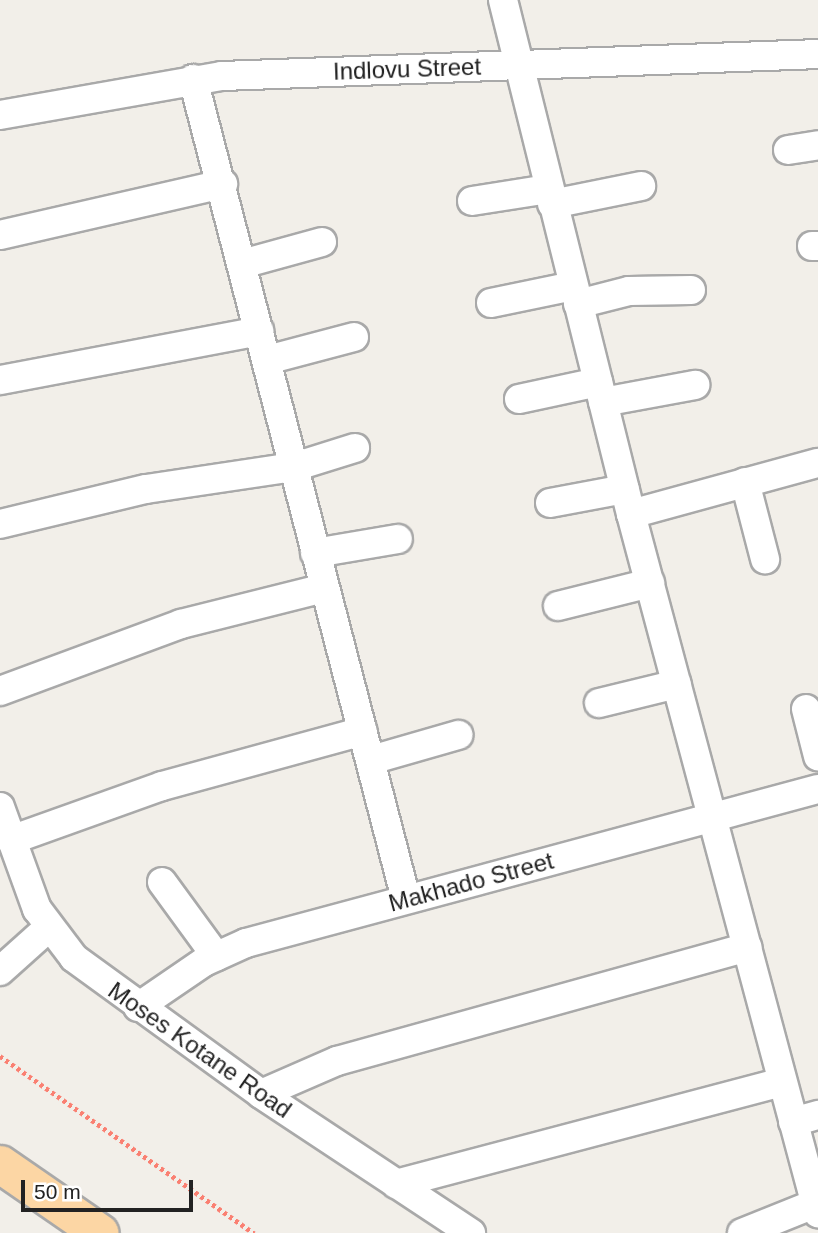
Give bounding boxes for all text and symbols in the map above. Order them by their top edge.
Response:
street label: Indlovu Street [332,52,482,86]
street label: Makhado Street [385,846,557,918]
street label: Moses Kotane Road [103,976,297,1124]
scale bar [24,1166,196,1210]
text: 50 m [34,1180,81,1203]

